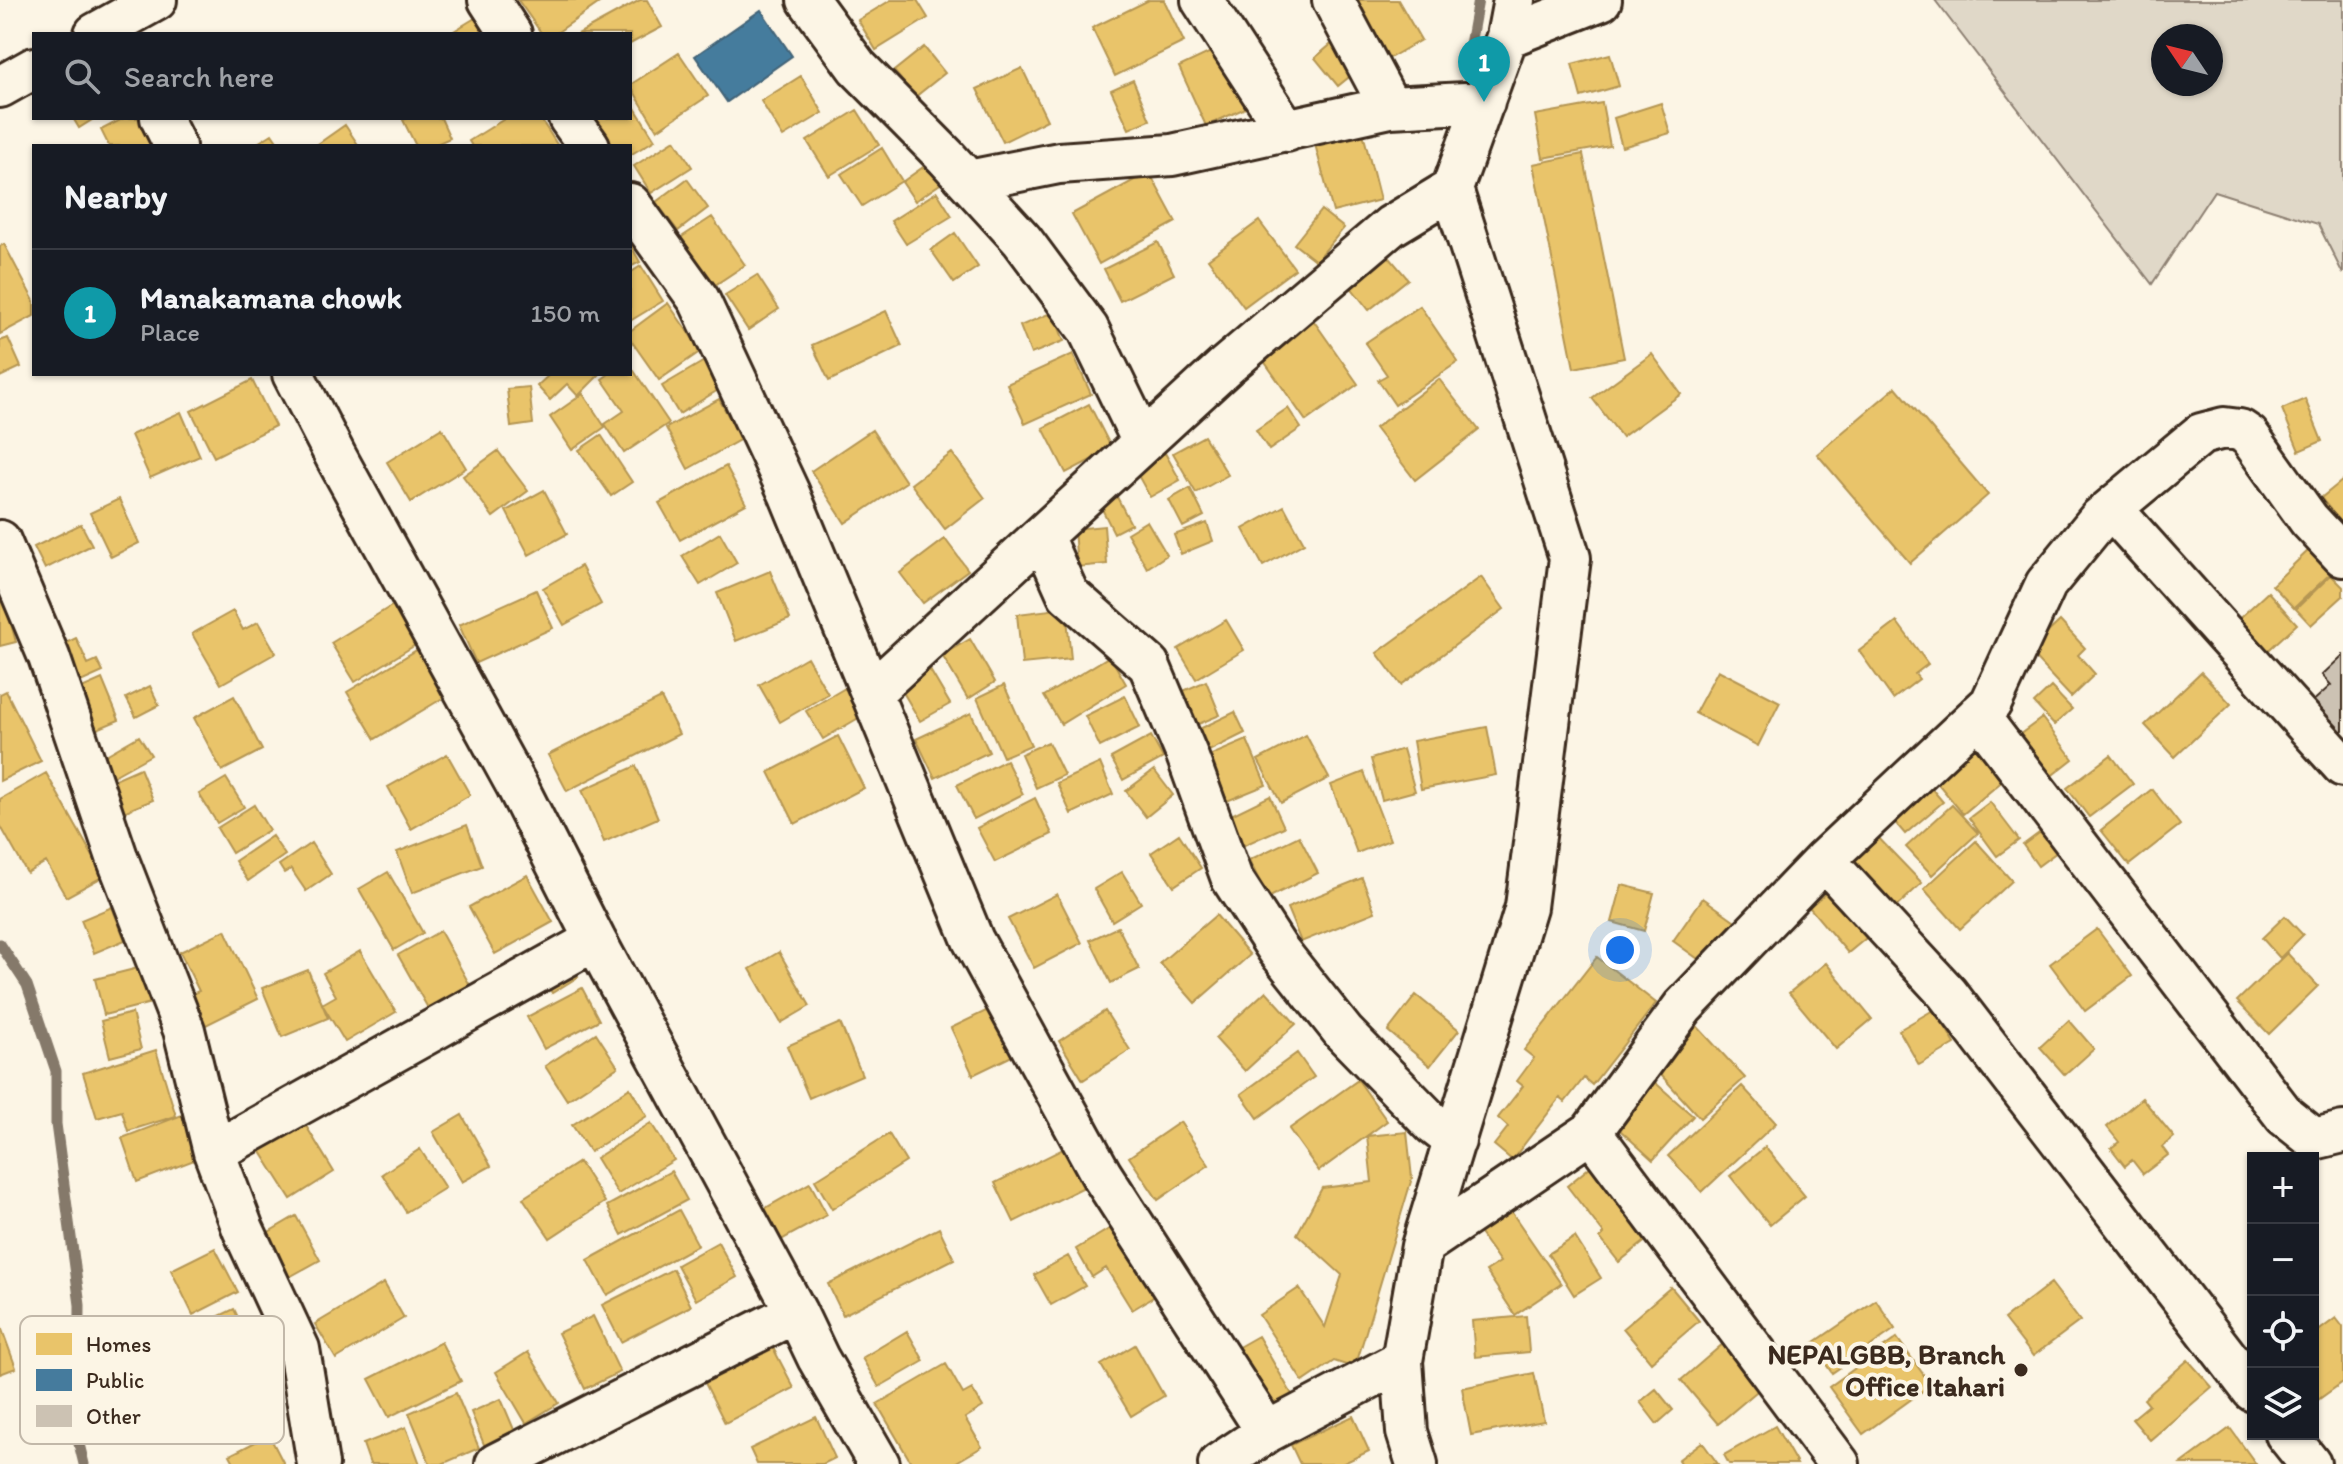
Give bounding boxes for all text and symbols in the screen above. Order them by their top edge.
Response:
north arrow [2151,24,2223,96]
search box [32,32,632,120]
pin: 1 [1458,36,1510,102]
icon: search [60,54,104,98]
text: Search here [124,58,274,95]
text: Nearby [64,176,167,217]
text: Manakamana chowk [140,279,402,316]
text: 1 [84,297,96,329]
text: 150 m [531,297,600,329]
text: Place [140,316,200,348]
your location [1600,930,1640,970]
map controls [2247,1152,2319,1440]
button: + [2247,1152,2319,1224]
button: − [2247,1224,2319,1296]
button: locate [2247,1296,2319,1368]
legend [20,1316,284,1444]
text: Homes [86,1331,151,1358]
place label: NEPALGBB, Branch Office Itahari [1767,1337,2006,1403]
marker: NEPALGBB, Branch Office Itahari [2012,1361,2030,1379]
text: Public [86,1367,144,1394]
button: layers [2247,1368,2319,1440]
text: Other [86,1403,141,1430]

